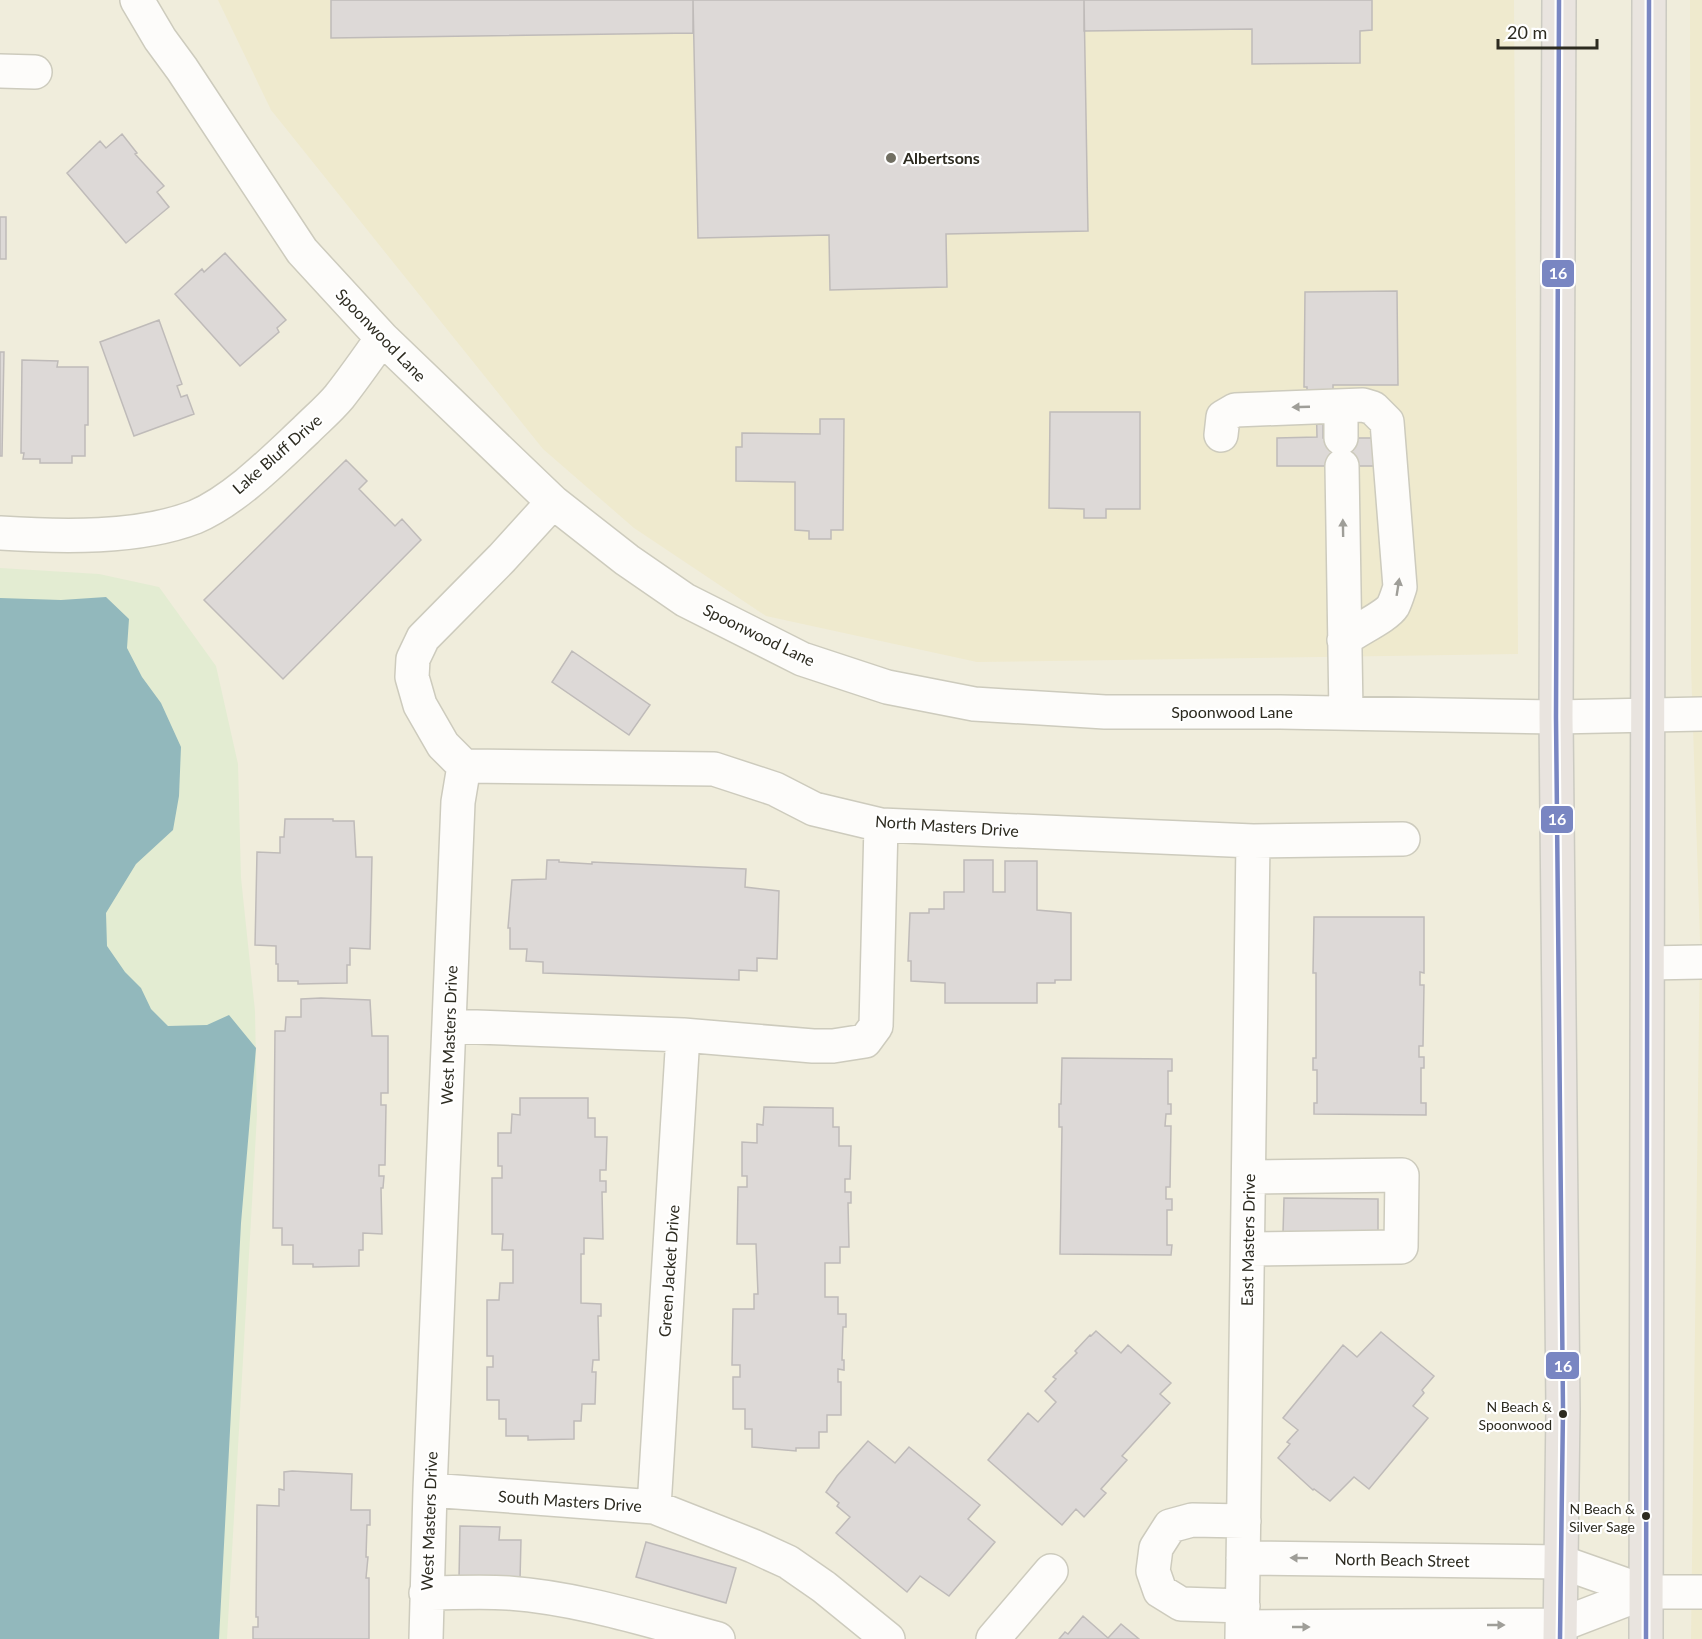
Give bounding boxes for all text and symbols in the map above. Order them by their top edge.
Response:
scale bar [1498,12,1597,50]
text: 20 m [1507,21,1547,43]
place label: Albertsons [902,148,980,167]
marker: Albertsons [884,151,898,165]
line badge: 16 [1541,259,1575,288]
text: 16 [1549,263,1567,282]
street label: Spoonwood Lane [332,284,430,385]
one-way arrow [1292,403,1311,412]
street label: Lake Bluff Drive [228,410,325,497]
one-way arrow [1338,519,1348,538]
one-way arrow [1393,577,1402,596]
street label: Spoonwood Lane [700,599,818,670]
street label: Spoonwood Lane [1171,702,1293,721]
line badge: 16 [1540,805,1574,834]
text: 16 [1548,809,1566,828]
street label: North Masters Drive [874,811,1020,840]
street label: West Masters Drive [437,965,460,1105]
street label: East Masters Drive [1237,1174,1258,1306]
street label: Green Jacket Drive [654,1204,683,1338]
line badge: 16 [1545,1351,1580,1380]
text: 16 [1554,1356,1572,1375]
place label: N Beach & Spoonwood [1478,1398,1552,1433]
marker: N Beach & Spoonwood [1557,1408,1569,1420]
street label: West Masters Drive [417,1451,440,1591]
street label: South Masters Drive [498,1486,643,1515]
place label: N Beach & Silver Sage [1569,1500,1635,1535]
marker: N Beach & Silver Sage [1640,1510,1652,1522]
street label: North Beach Street [1334,1549,1470,1570]
one-way arrow [1289,1554,1308,1563]
one-way arrow [1487,1620,1506,1630]
one-way arrow [1292,1622,1311,1631]

